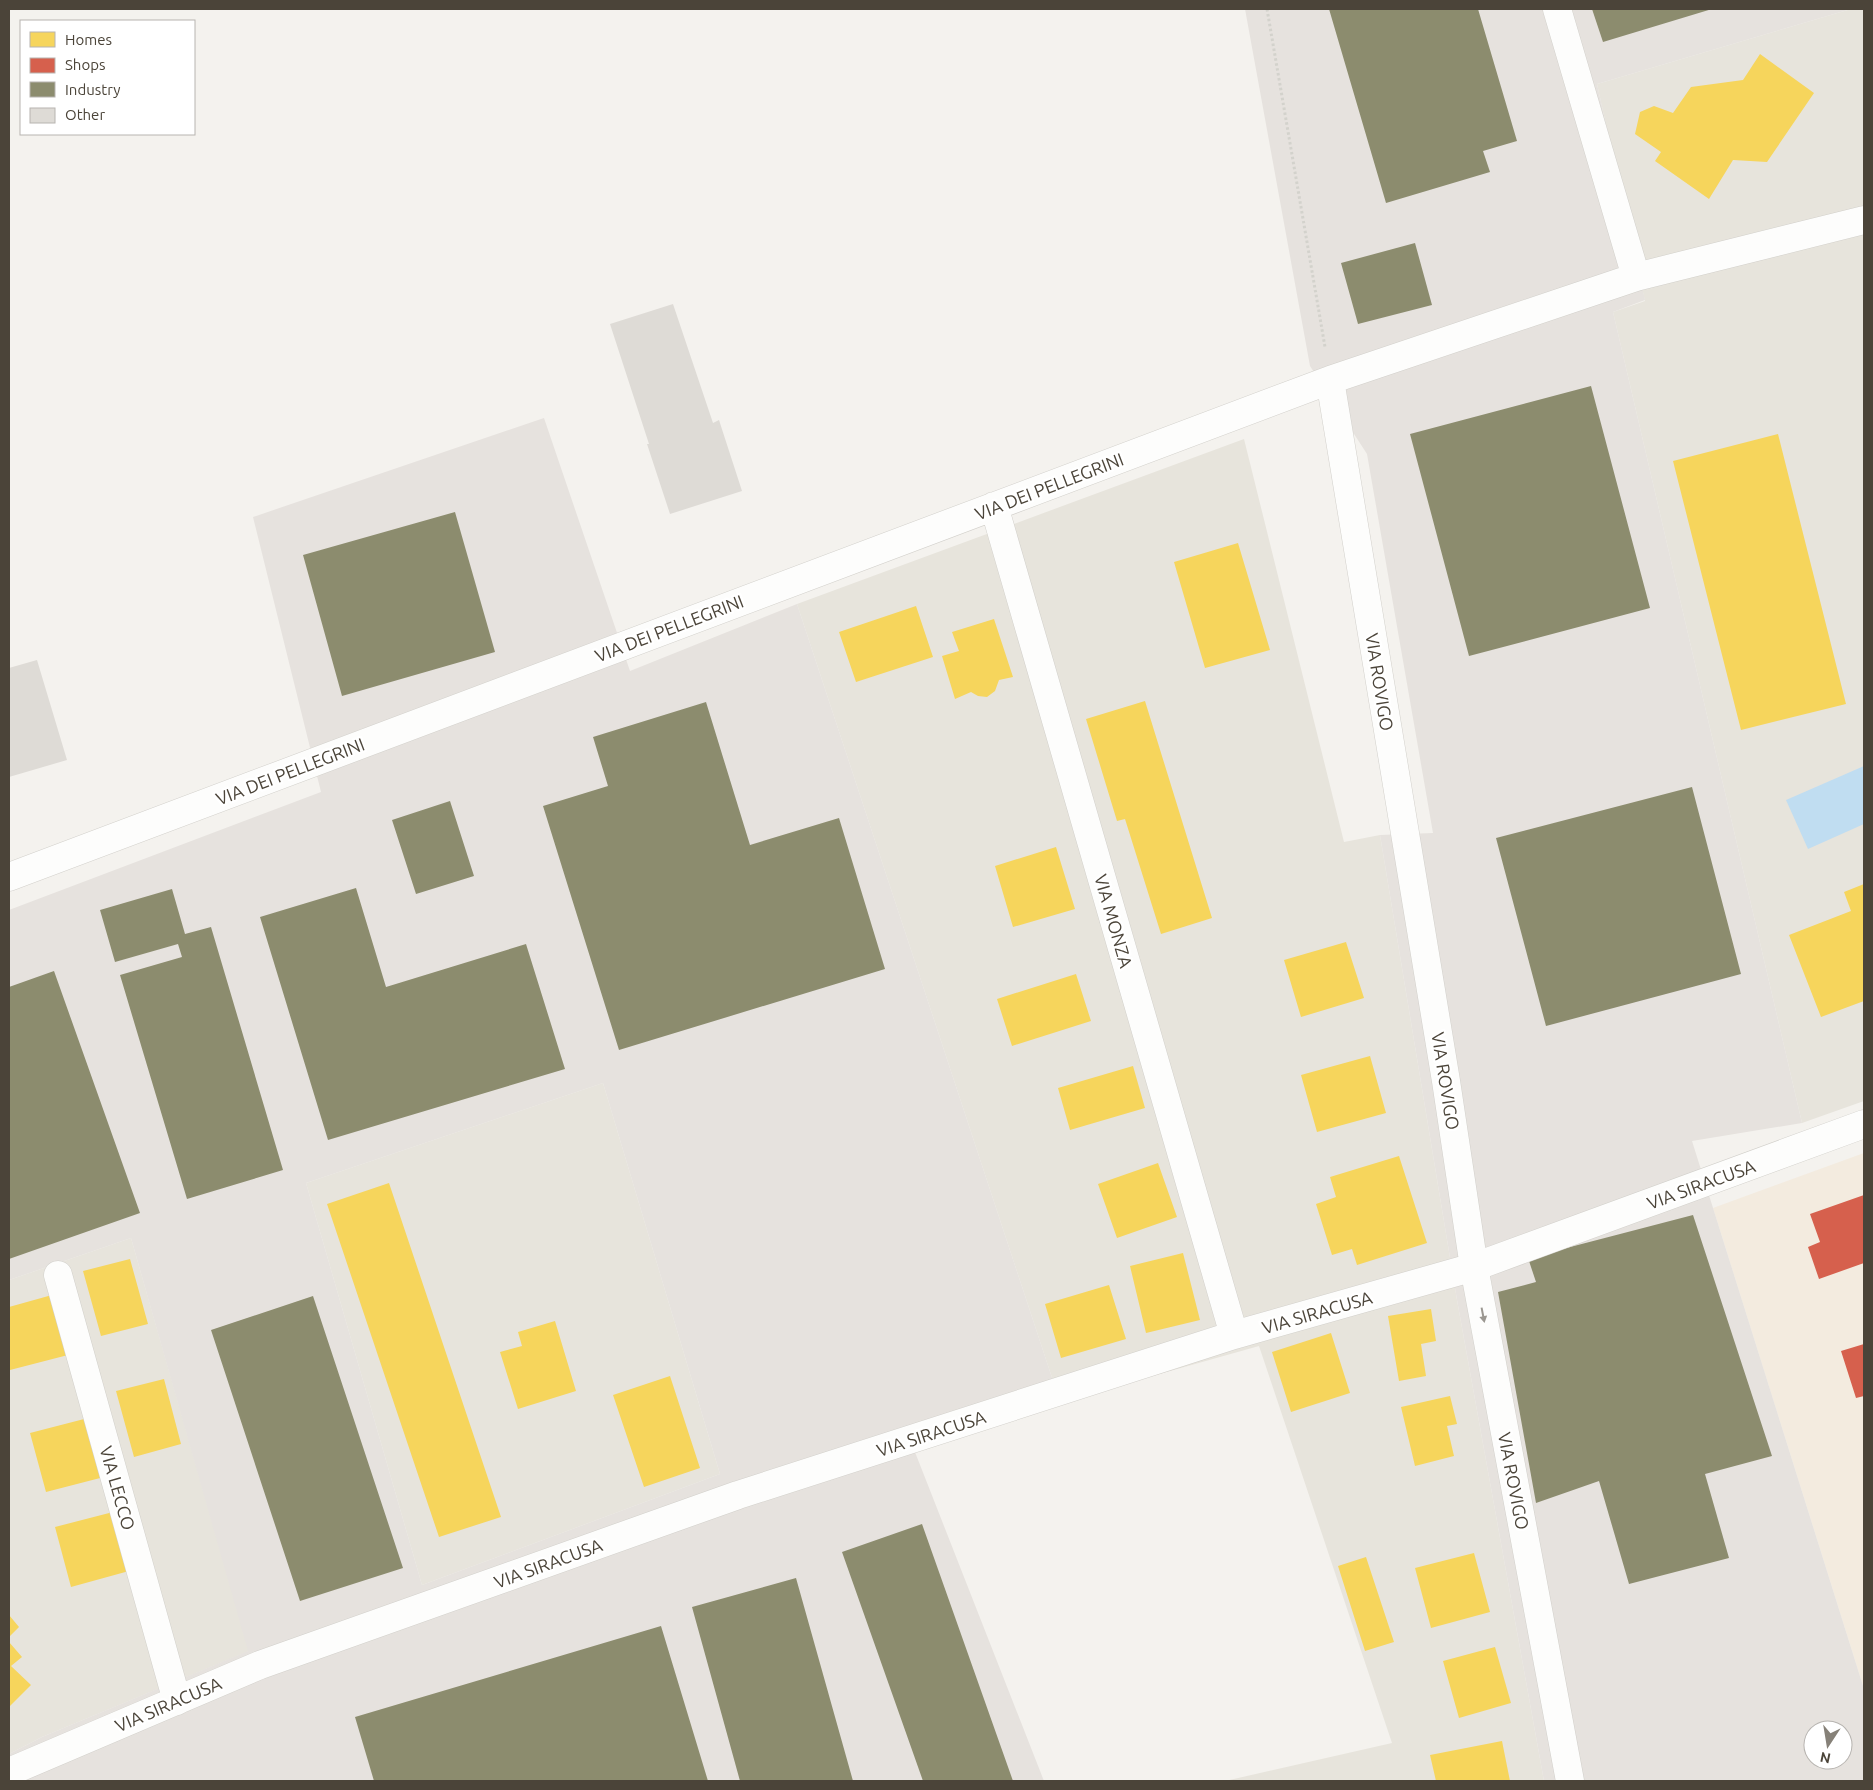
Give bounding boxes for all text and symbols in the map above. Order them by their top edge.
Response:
legend [20,20,195,135]
text: Homes [65,31,112,48]
text: Shops [65,56,106,73]
text: Industry [65,81,120,98]
text: Other [65,106,105,123]
street label: VIA DEI PELLEGRINI [972,448,1126,524]
street label: VIA DEI PELLEGRINI [592,590,746,666]
street label: VIA ROVIGO [1362,632,1398,732]
street label: VIA DEI PELLEGRINI [213,733,367,809]
street label: VIA MONZA [1091,872,1137,970]
street label: VIA ROVIGO [1428,1031,1464,1131]
street label: VIA SIRACUSA [1644,1155,1758,1213]
street label: VIA SIRACUSA [1260,1287,1375,1337]
one-way arrow [1479,1308,1487,1323]
street label: VIA SIRACUSA [874,1406,988,1460]
street label: VIA ROVIGO [1495,1431,1533,1531]
street label: VIA LECCO [96,1444,140,1532]
street label: VIA SIRACUSA [491,1534,605,1592]
street label: VIA SIRACUSA [112,1672,224,1735]
north arrow [1803,1720,1853,1770]
text: N [1819,1749,1832,1767]

